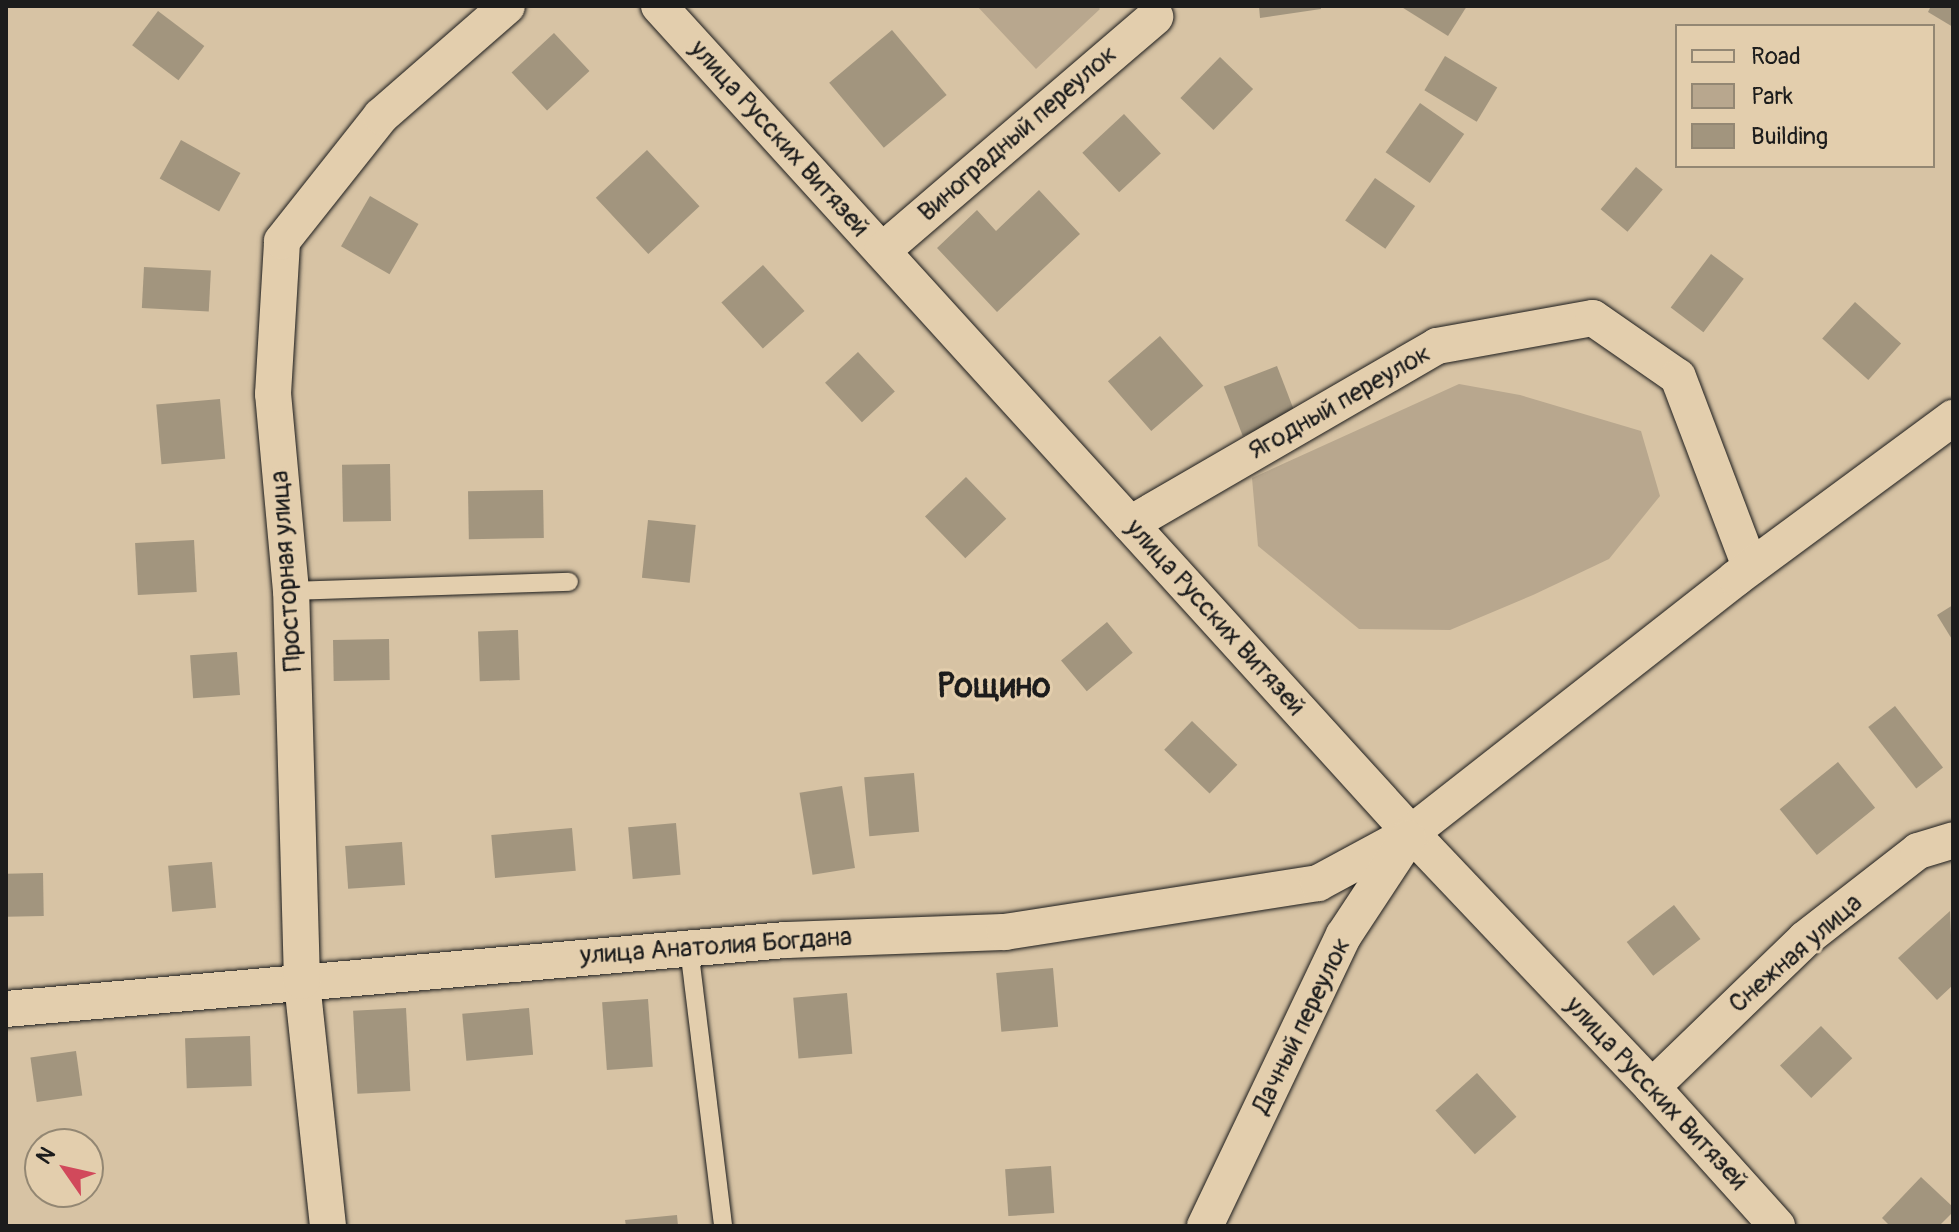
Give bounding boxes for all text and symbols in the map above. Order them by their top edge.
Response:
legend [1675,24,1935,168]
street label: улица Русских Витязей [682,34,876,244]
street label: Виноградный переулок [912,39,1124,229]
text: Road [1751,42,1801,71]
text: Park [1751,82,1793,111]
text: Building [1751,122,1828,151]
street label: Ягодный переулок [1244,338,1436,468]
street label: Просторная улица [264,469,310,673]
street label: улица Русских Витязей [1118,513,1312,723]
district label: Рощино [938,667,1050,707]
street label: Снежная улица [1723,888,1869,1020]
street label: улица Анатолия Богдана [579,922,853,972]
street label: Дачный переулок [1246,933,1358,1119]
street label: улица Русских Витязей [1558,991,1754,1197]
north arrow [24,1128,104,1208]
text: N [30,1142,62,1170]

